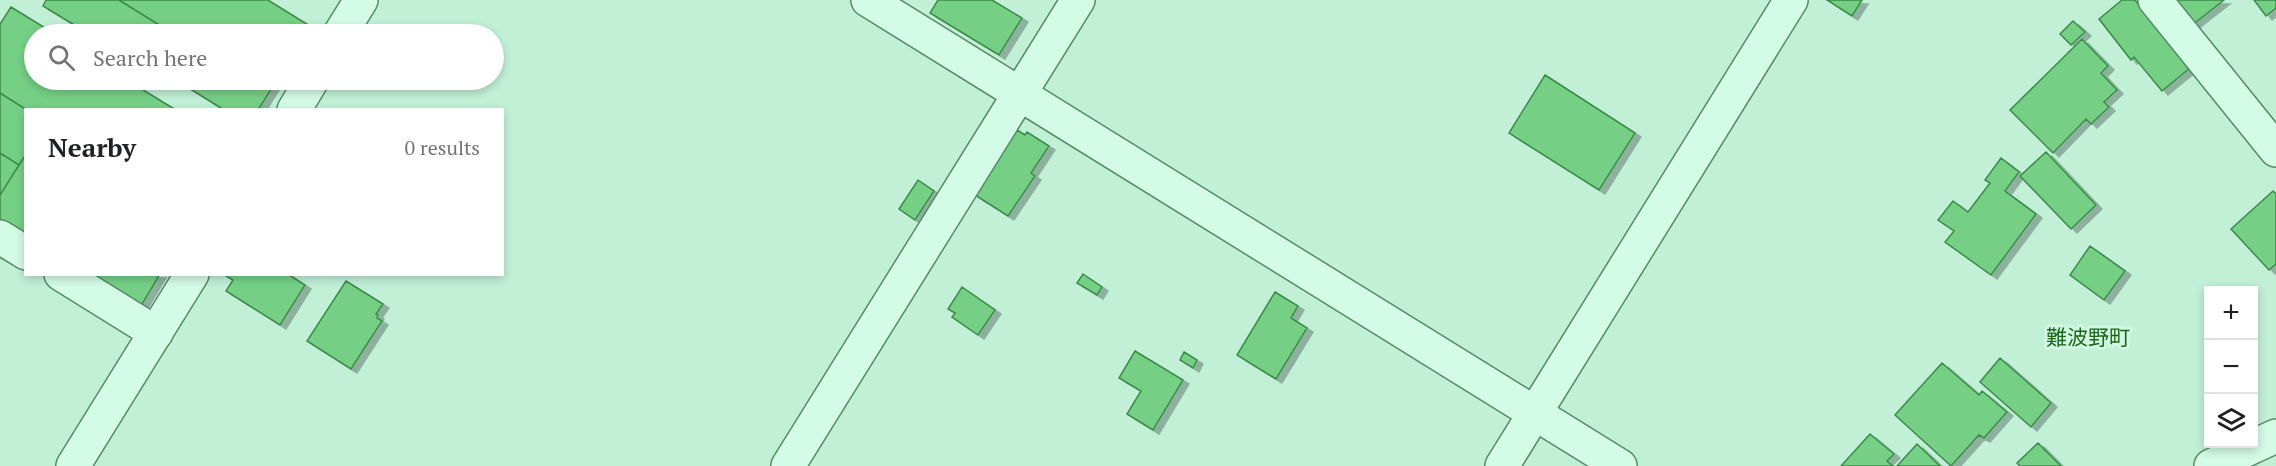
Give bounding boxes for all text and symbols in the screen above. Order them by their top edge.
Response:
search box [24,24,504,90]
icon: search [45,41,78,74]
text: Search here [93,43,207,72]
text: Nearby [48,130,136,164]
text: 0 results [405,134,480,161]
map controls [2204,286,2258,448]
button: + [2204,286,2258,340]
district label: 難波野町 [2046,323,2130,351]
button: − [2204,340,2258,394]
button: layers [2204,394,2258,448]

